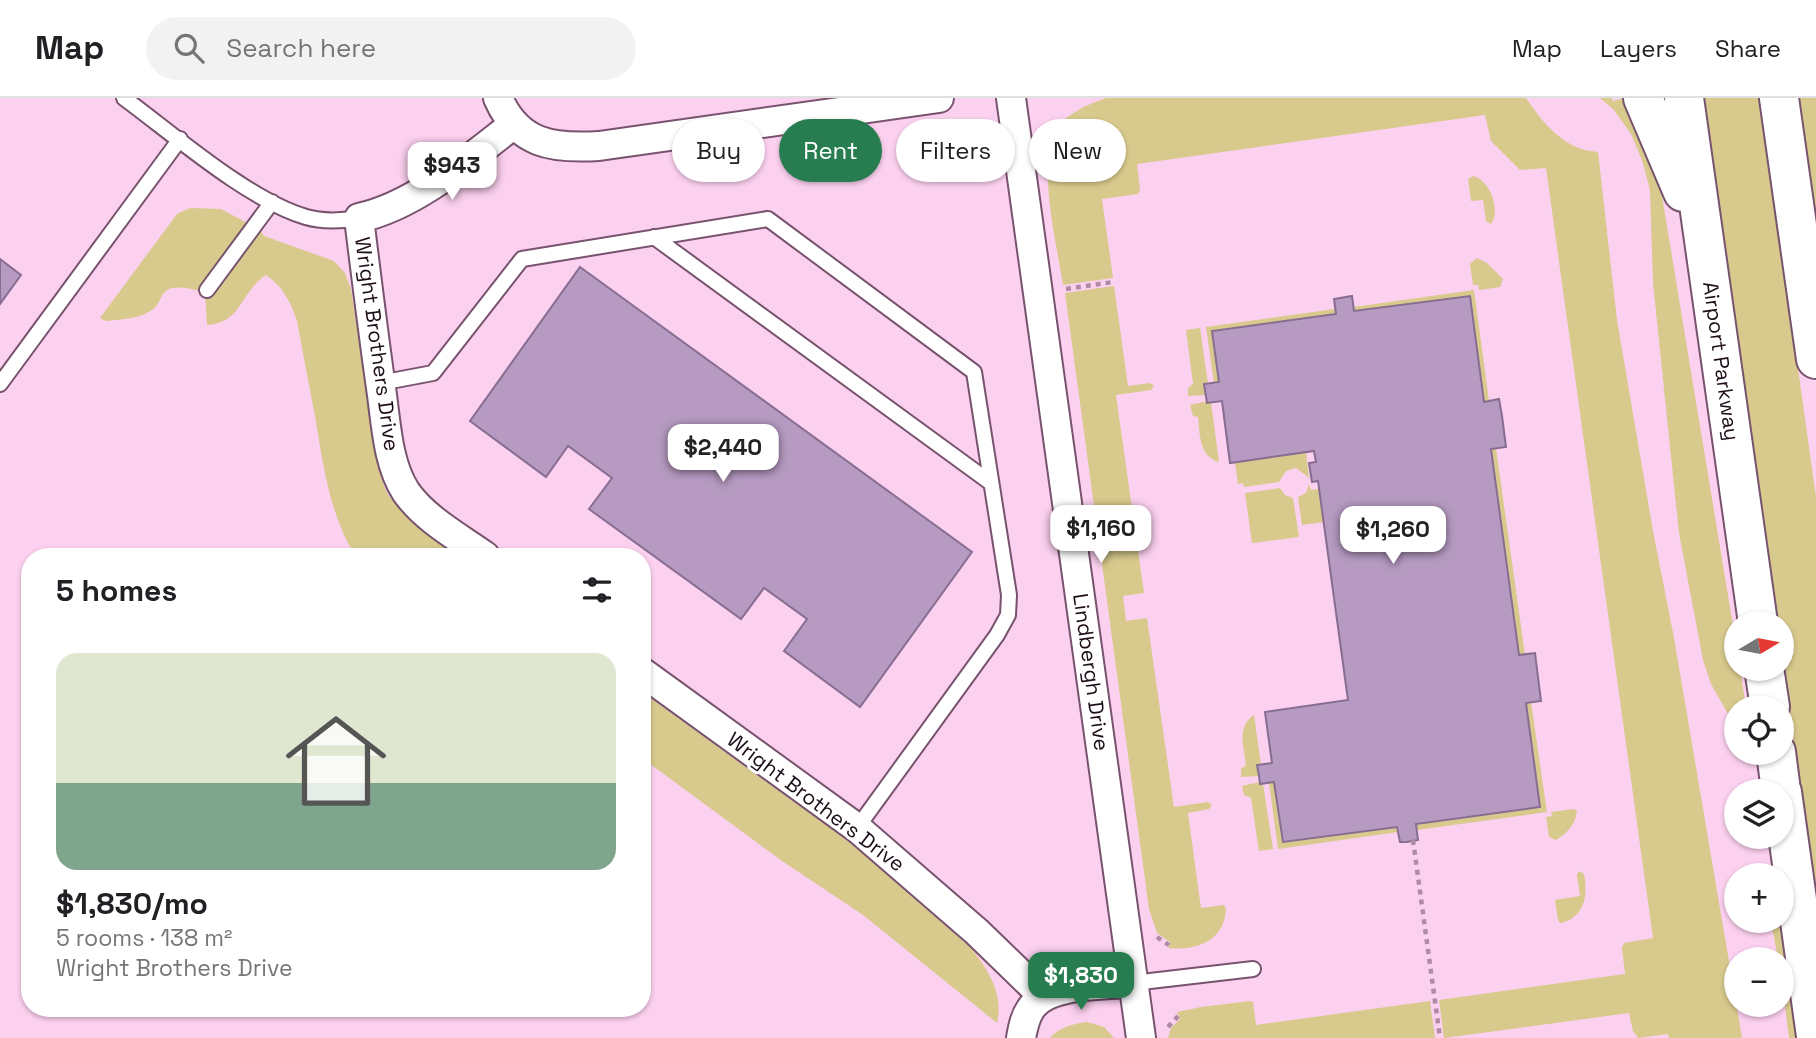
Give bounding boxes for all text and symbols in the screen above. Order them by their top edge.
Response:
search box [146,17,636,80]
text: Map [35,27,104,69]
icon: search [170,29,208,67]
text: Search here [226,31,376,65]
text: Map [1512,33,1562,64]
text: Layers [1600,33,1677,64]
text: Share [1715,33,1781,64]
chip: Buy [672,119,765,182]
chip: Rent [779,119,882,182]
chip: Filters [896,119,1015,182]
chip: New [1029,119,1126,182]
pin: $943 [411,142,493,202]
text: $943 [424,150,480,180]
street label: Wright Brothers Drive [349,235,406,453]
street label: Airport Parkway [1697,279,1746,442]
pin: $2,440 [666,424,780,484]
text: $2,440 [684,432,762,462]
pin: $1,160 [1044,505,1158,565]
pin: $1,260 [1336,506,1450,566]
text: $1,160 [1066,513,1136,543]
text: $1,260 [1356,514,1430,544]
text: 5 homes [56,571,177,610]
icon: filters [578,571,616,609]
street label: Lindbergh Drive [1067,592,1116,752]
north arrow [1724,611,1794,681]
map controls [1724,611,1794,1017]
button: locate [1724,695,1794,765]
icon: home [273,698,399,824]
street label: Wright Brothers Drive [722,726,911,877]
button: layers [1724,779,1794,849]
button: + [1724,863,1794,933]
text: $1,830/mo [56,884,208,923]
text: 5 rooms · 138 m² [56,923,232,953]
button: − [1724,947,1794,1017]
text: Wright Brothers Drive [56,953,293,983]
pin: $1,830 [1024,953,1138,1012]
text: $1,830 [1044,960,1118,990]

